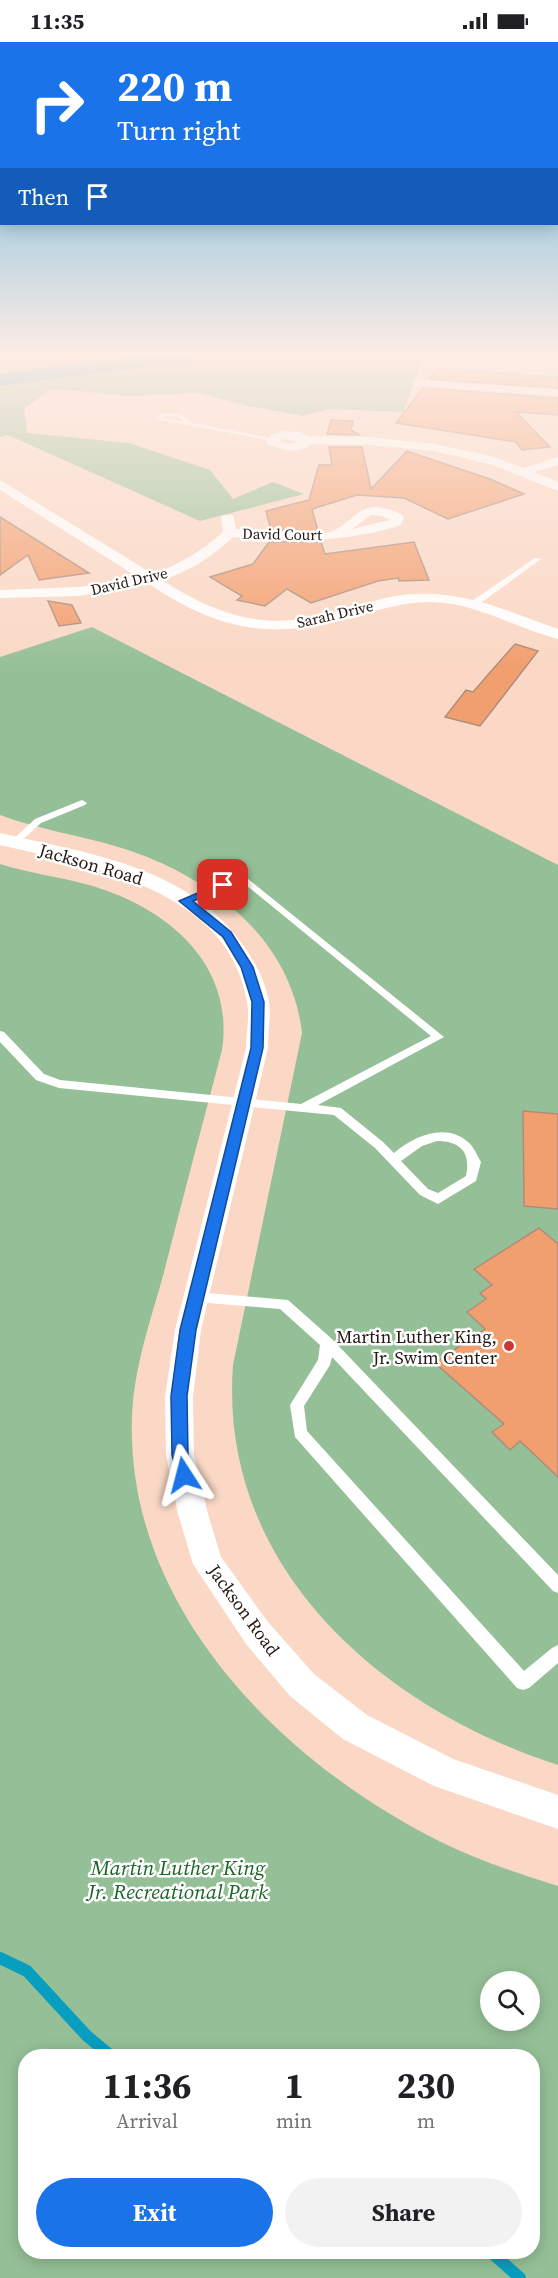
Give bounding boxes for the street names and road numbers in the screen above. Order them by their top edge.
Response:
street label: David Court [242,523,322,545]
street label: David Drive [89,562,170,600]
street label: Sarah Drive [295,595,376,633]
street label: Jackson Road [35,837,146,891]
street label: Jackson Road [202,1558,286,1661]

